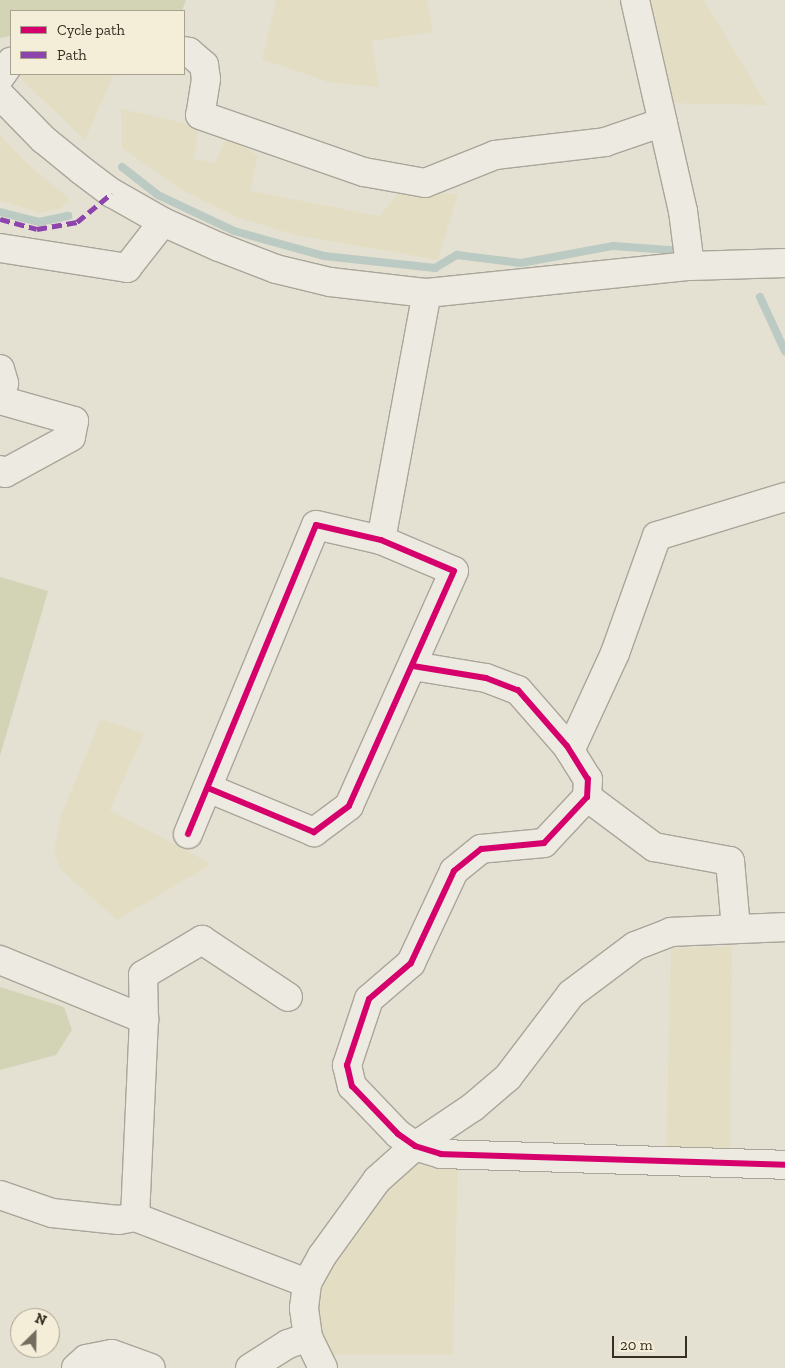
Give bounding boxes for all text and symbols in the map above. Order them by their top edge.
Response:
legend [10,10,185,75]
text: Cycle path [57,21,125,39]
text: Path [57,46,87,64]
north arrow [10,1308,60,1358]
text: N [32,1310,49,1330]
scale bar [615,1326,690,1358]
text: 20 m [620,1336,653,1354]

